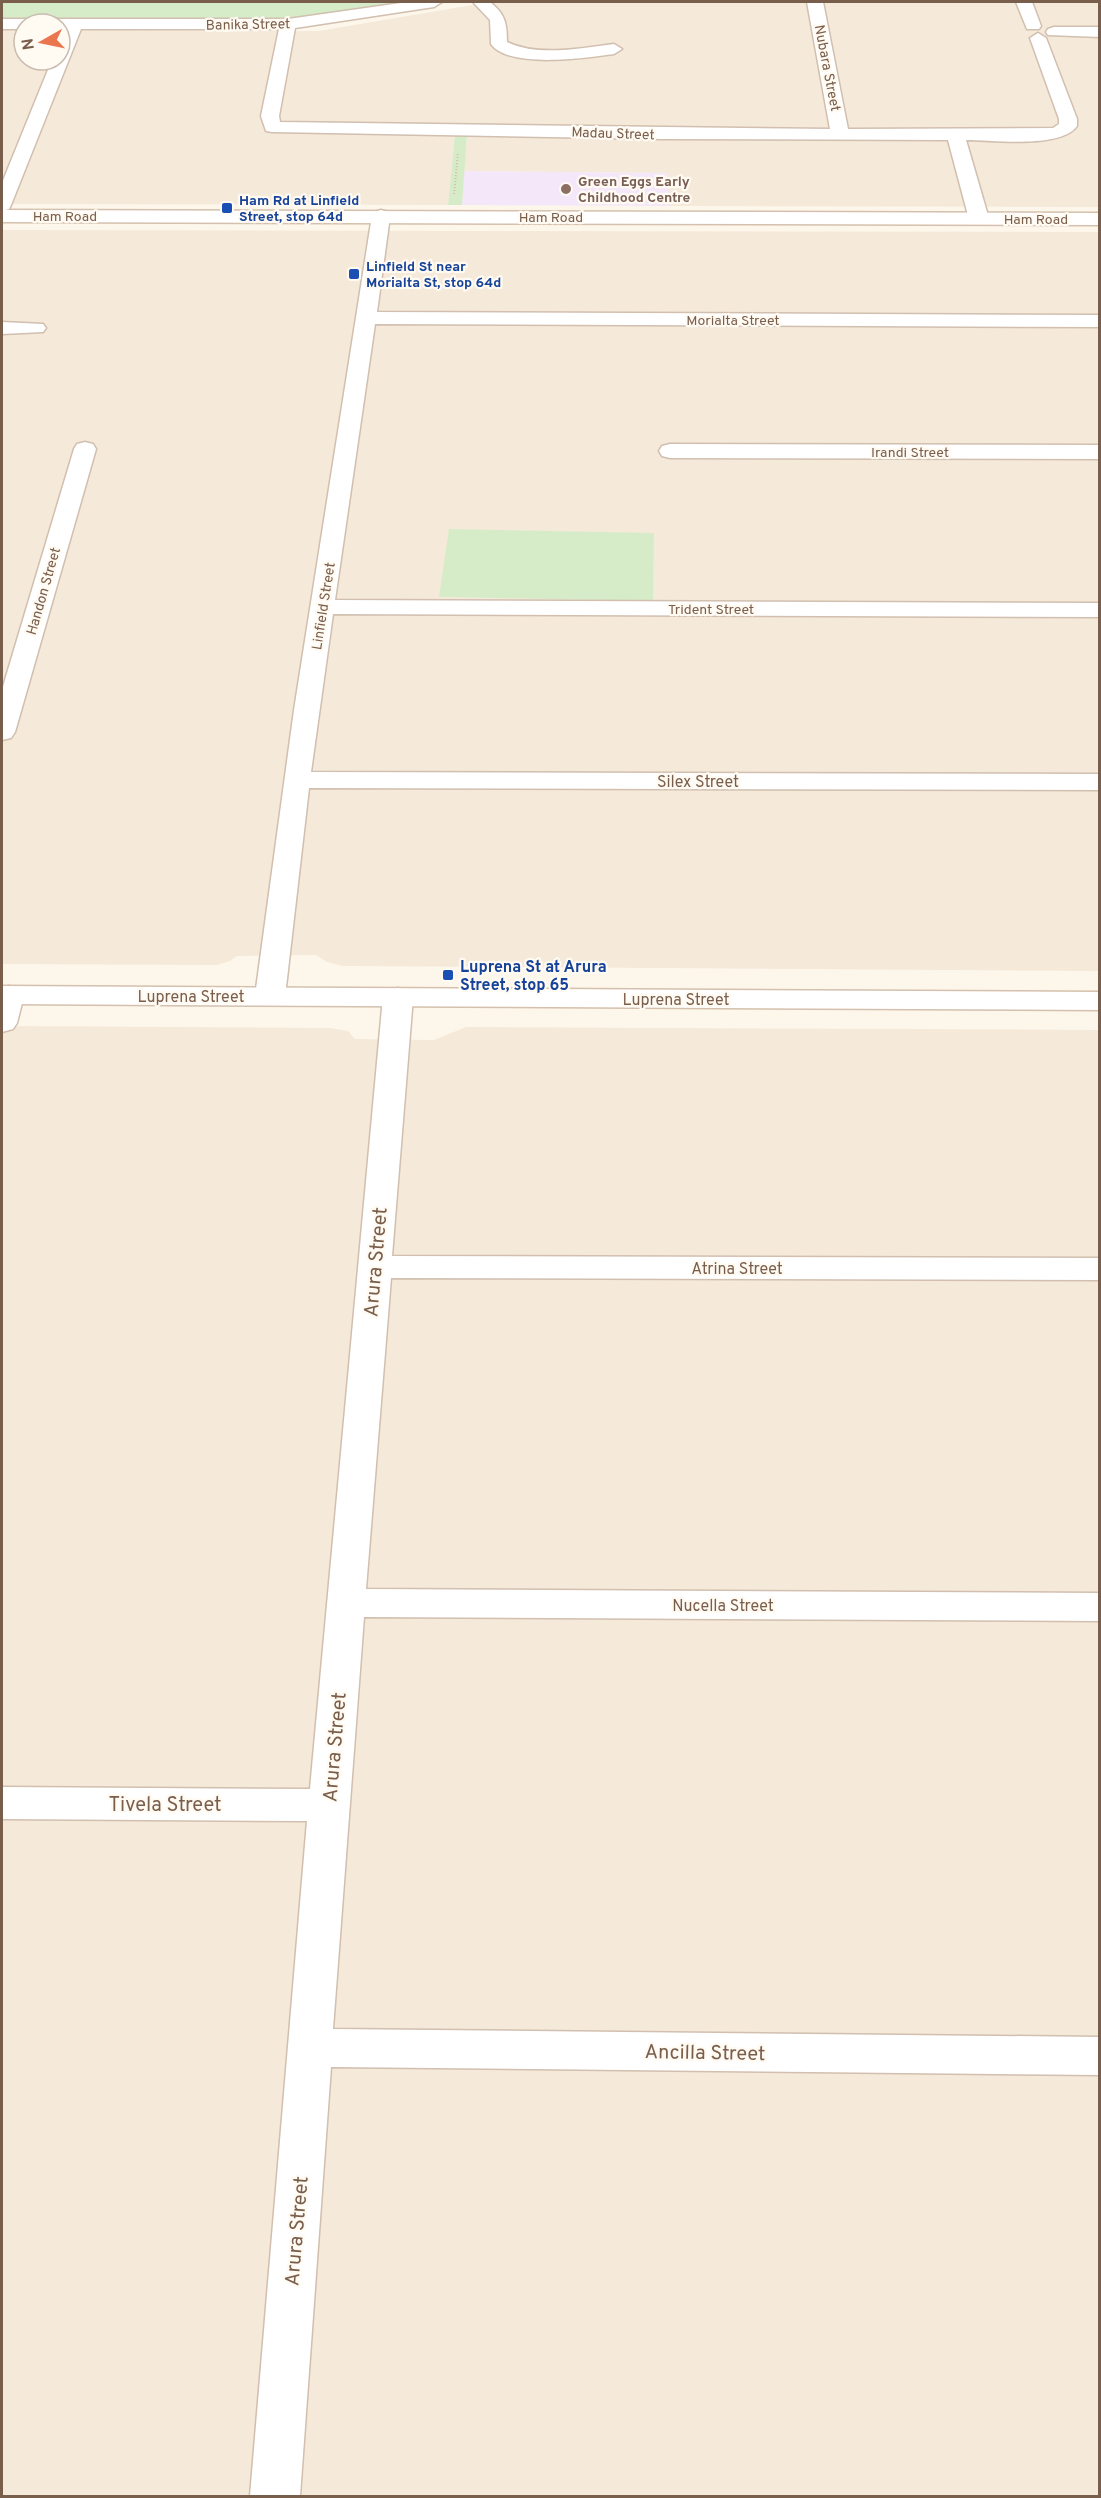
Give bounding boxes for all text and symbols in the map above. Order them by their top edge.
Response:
north arrow [12,12,72,72]
street label: Banika Street [206,16,290,35]
street label: Nubara Street [810,24,843,113]
text: N [18,37,40,51]
street label: Madau Street [571,125,655,144]
place label: Green Eggs Early Childhood Centre [578,174,691,207]
marker: Green Eggs Early Childhood Centre [559,182,573,196]
place label: Ham Rd at Linfield Street, stop 64d [239,193,359,226]
marker: Ham Rd at Linfield Street, stop 64d [220,201,234,215]
street label: Ham Road [33,209,97,226]
street label: Ham Road [519,210,583,227]
street label: Ham Road [1004,212,1068,229]
place label: Linfield St near Morialta St, stop 64d [366,259,501,292]
marker: Linfield St near Morialta St, stop 64d [347,267,361,281]
street label: Morialta Street [686,313,780,330]
street label: Irandi Street [871,445,949,462]
street label: Handon Street [24,546,65,637]
street label: Linfield Street [309,561,340,651]
street label: Trident Street [668,602,754,619]
street label: Silex Street [657,773,739,793]
place label: Luprena St at Arura Street, stop 65 [460,958,607,996]
marker: Luprena St at Arura Street, stop 65 [441,968,455,982]
street label: Luprena Street [138,988,244,1008]
street label: Luprena Street [623,991,729,1011]
street label: Arura Street [359,1206,395,1318]
street label: Atrina Street [691,1260,783,1280]
street label: Nucella Street [672,1597,774,1617]
street label: Arura Street [318,1691,354,1803]
street label: Tivela Street [108,1793,222,1819]
street label: Ancilla Street [644,2040,766,2068]
street label: Arura Street [280,2175,316,2287]

